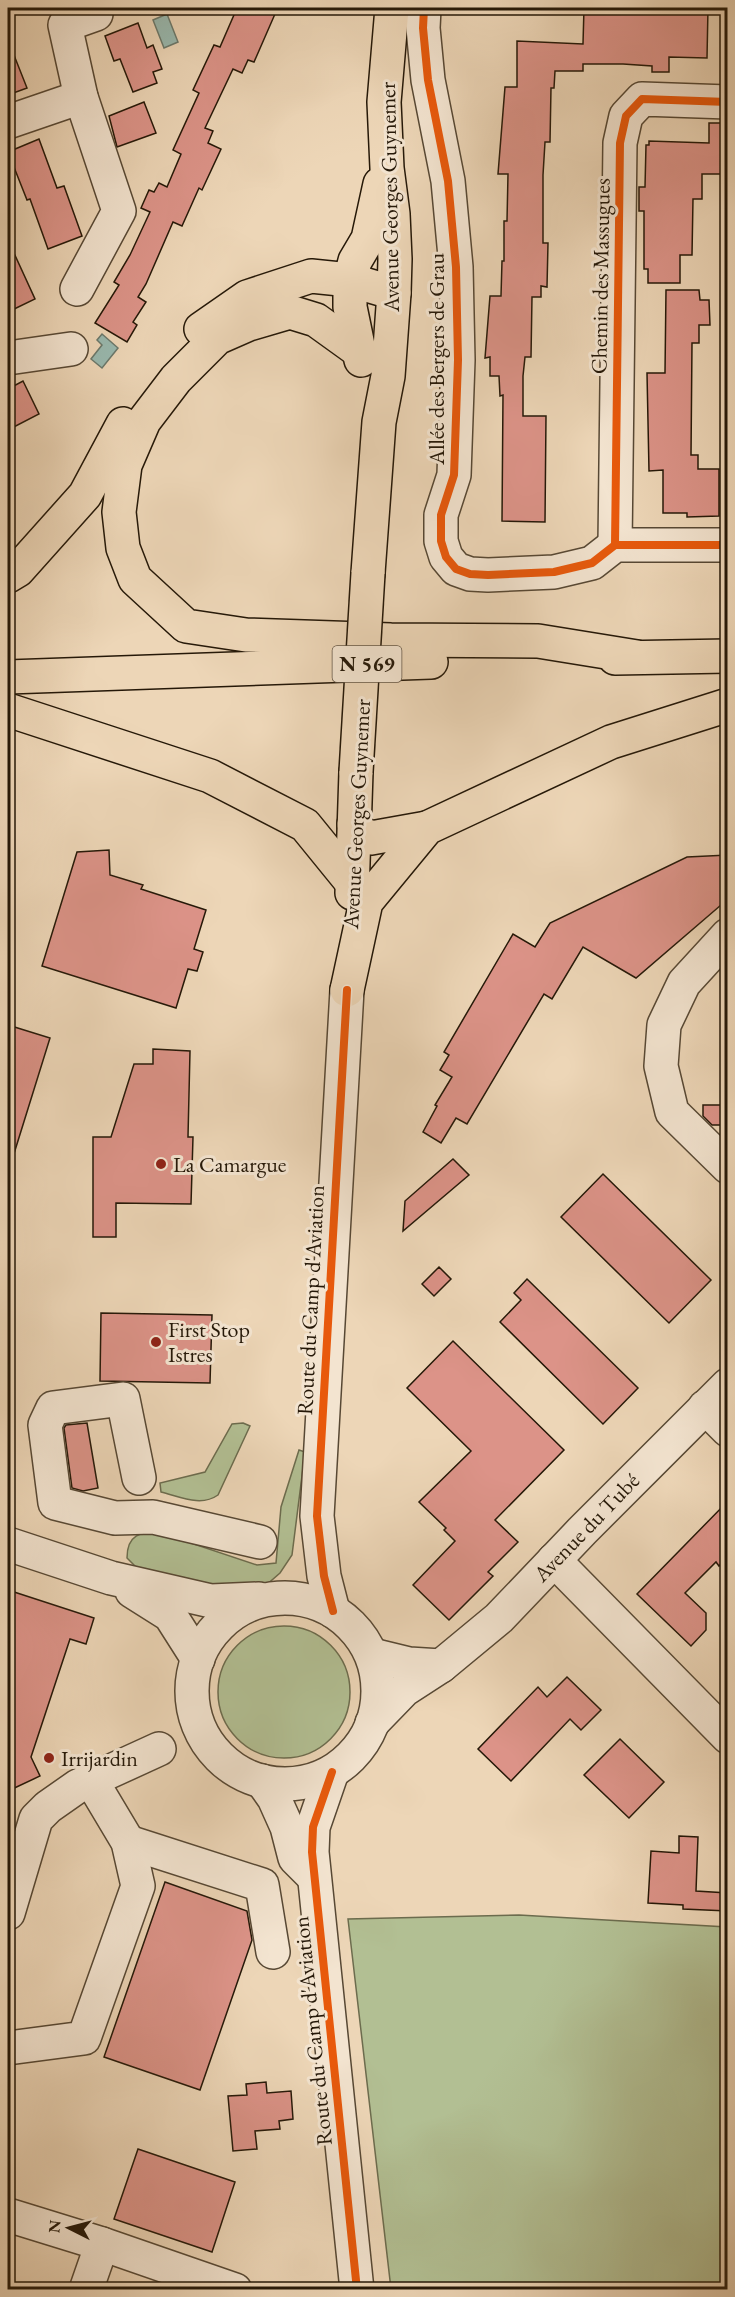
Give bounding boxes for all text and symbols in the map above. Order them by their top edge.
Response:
street label: Avenue Georges Guynemer [373,81,406,313]
street label: Chemin des Massugues [584,178,617,374]
street label: Allée des Bergers de Grau [422,253,451,466]
road number: N 569 [332,646,401,682]
street label: Avenue Georges Guynemer [336,698,377,931]
place label: La Camargue [173,1150,287,1179]
marker: La Camargue [154,1157,168,1171]
street label: Route du Camp d'Aviation [290,1184,331,1416]
place label: First Stop Istres [168,1315,250,1369]
marker: First Stop Istres [149,1335,163,1349]
street label: Avenue du Tubé [526,1466,646,1589]
place label: Irrijardin [61,1744,138,1773]
marker: Irrijardin [42,1751,56,1765]
street label: Route du Camp d'Aviation [286,1915,339,2147]
north arrow [39,2198,99,2258]
text: N [43,2219,66,2234]

